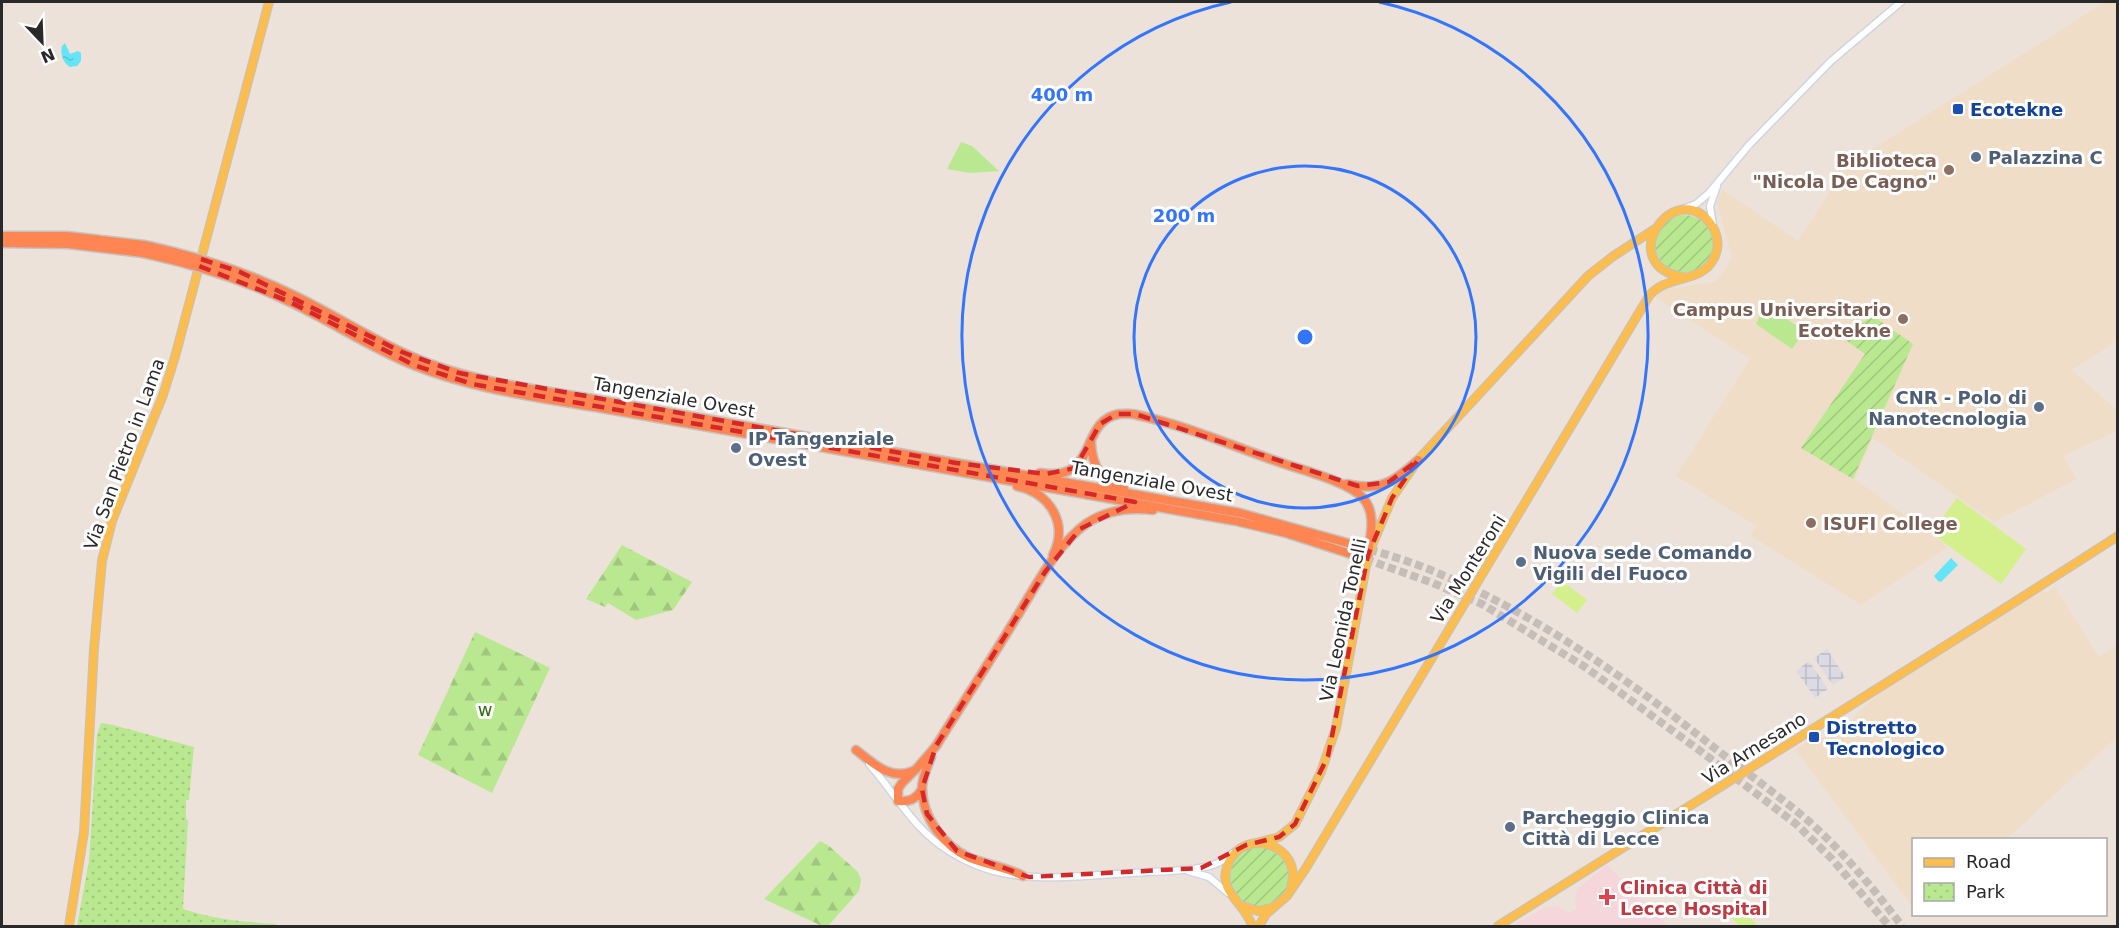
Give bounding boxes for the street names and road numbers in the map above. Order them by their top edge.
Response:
street label: Via San Pietro in Lama [80,355,168,553]
street label: Tangenziale Ovest [590,372,757,422]
street label: Tangenziale Ovest [1068,456,1235,506]
street label: Via Monteroni [1426,511,1510,627]
street label: Via Leonida Tonelli [1315,536,1371,704]
street label: Via Arnesano [1698,708,1810,788]

